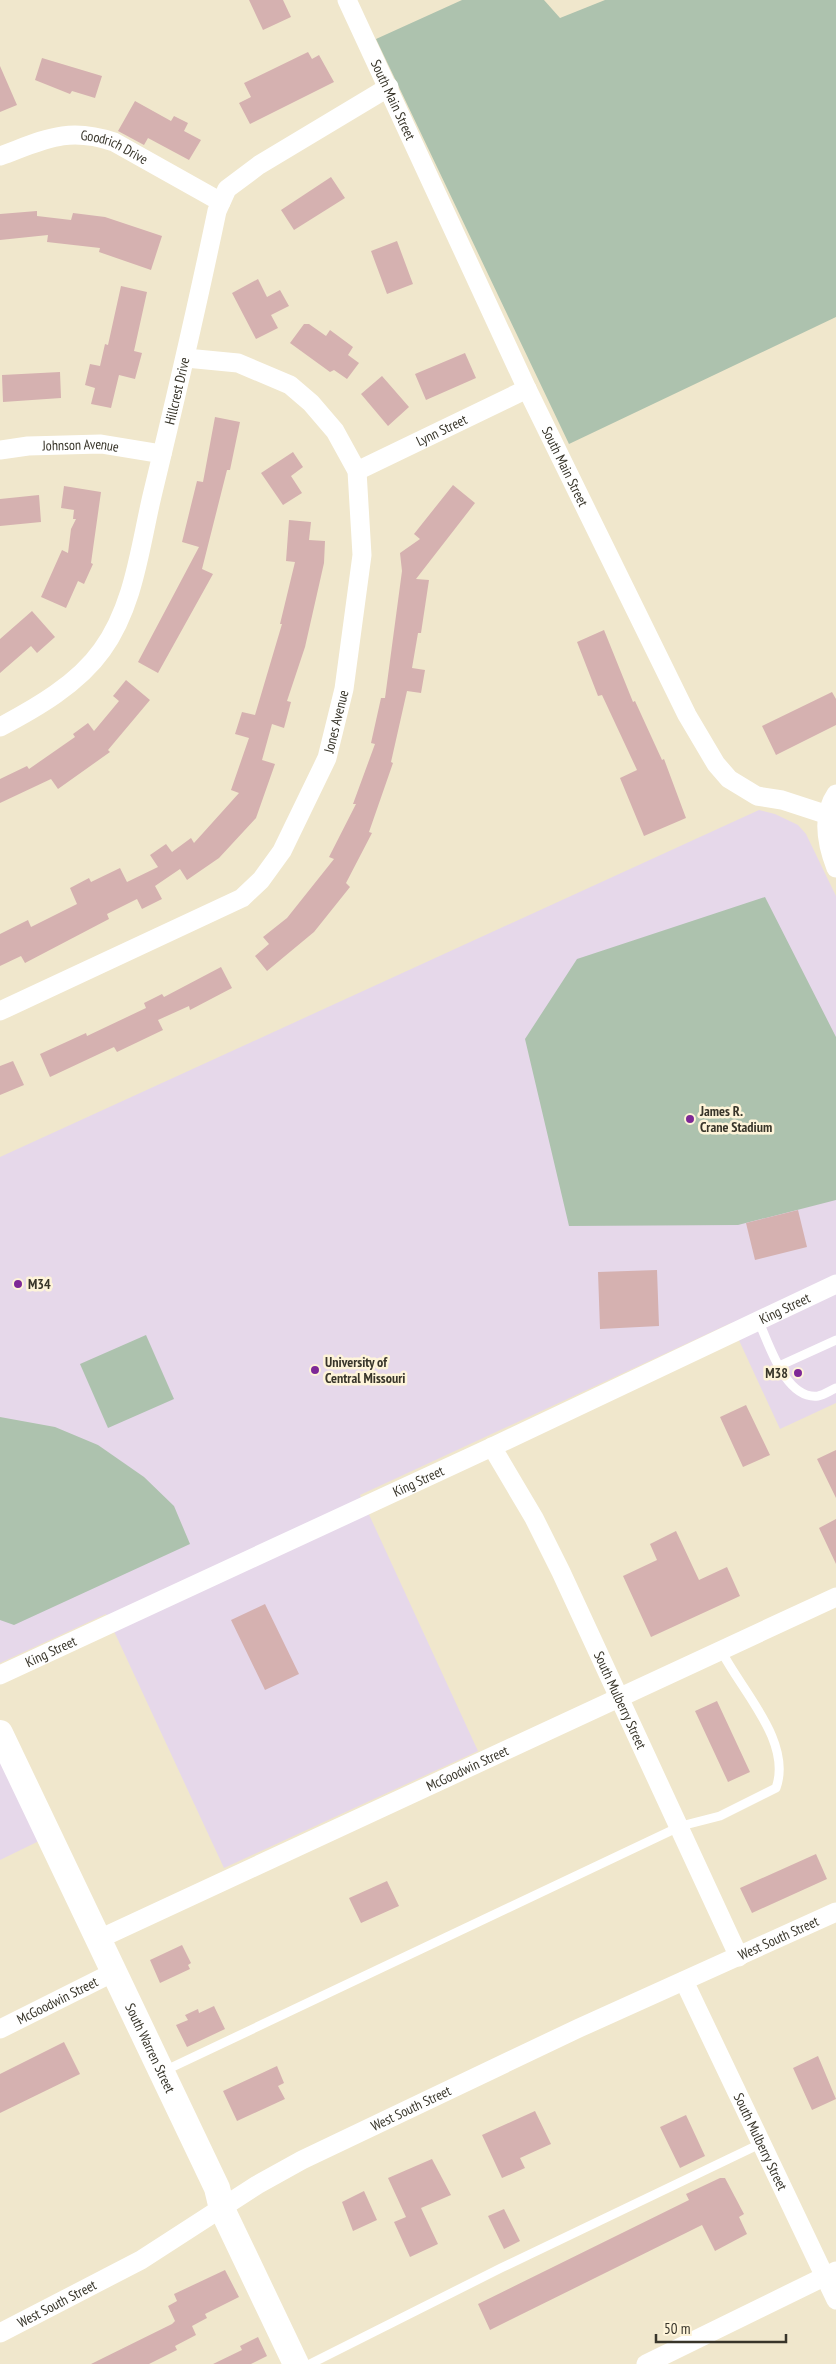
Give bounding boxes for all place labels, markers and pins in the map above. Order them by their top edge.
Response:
place label: James R. Crane Stadium [699,1102,772,1136]
marker: James R. Crane Stadium [684,1113,696,1125]
place label: M34 [28,1275,51,1293]
marker: M34 [12,1278,24,1290]
place label: University of Central Missouri [325,1353,405,1387]
marker: University of Central Missouri [309,1364,321,1376]
place label: M38 [765,1364,788,1382]
marker: M38 [792,1367,804,1379]

